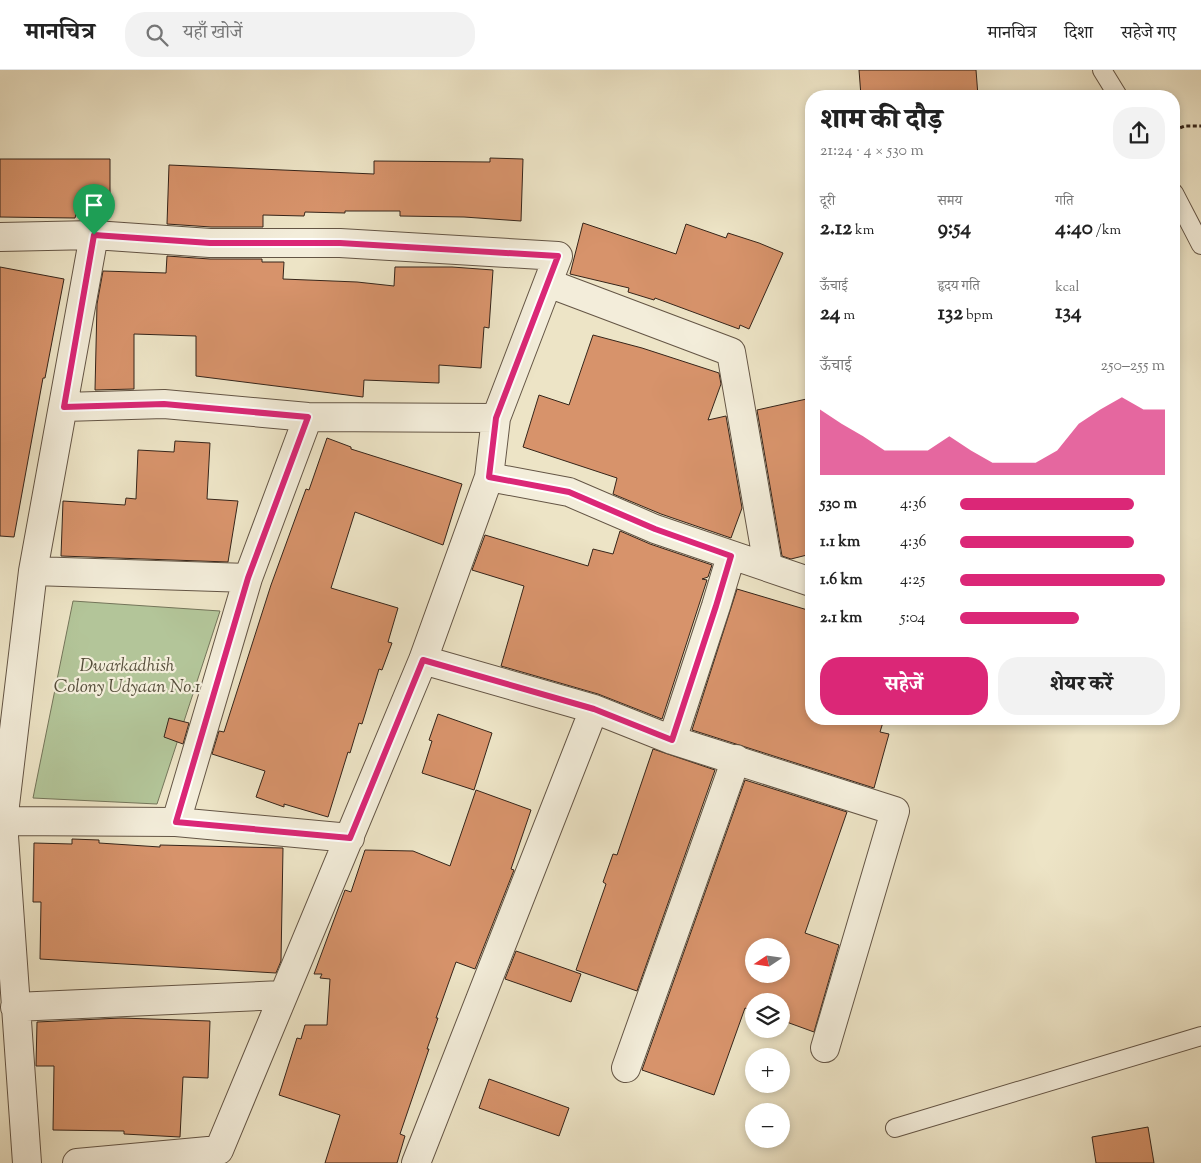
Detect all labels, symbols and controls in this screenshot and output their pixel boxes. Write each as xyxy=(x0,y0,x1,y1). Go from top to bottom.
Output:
search box xyxy=(125,12,475,57)
text: मानचित्र xyxy=(25,16,95,50)
text: यहाँ खोजें xyxy=(183,20,243,47)
icon: search xyxy=(143,21,171,49)
text: मानचित्र xyxy=(988,21,1036,47)
text: दिशा xyxy=(1064,21,1093,47)
text: सहेजे गए xyxy=(1121,21,1176,47)
text: शाम की दौड़ xyxy=(820,101,943,141)
button: share xyxy=(1113,107,1165,159)
text: 21:24 · 4 × 530 m xyxy=(820,140,924,163)
pin xyxy=(73,184,115,235)
icon: arrive xyxy=(80,191,108,219)
text: दूरी xyxy=(820,192,835,212)
text: समय xyxy=(938,192,962,212)
text: गति xyxy=(1055,192,1074,212)
text: 2.12 xyxy=(820,214,852,244)
text: 9:54 xyxy=(938,214,971,244)
text: 4:40 xyxy=(1055,214,1093,244)
text: km xyxy=(852,221,874,241)
text: /km xyxy=(1093,221,1121,241)
text: ऊँचाई xyxy=(820,277,848,297)
text: हृदय गति xyxy=(938,277,980,297)
text: kcal xyxy=(1055,278,1079,298)
text: 134 xyxy=(1055,298,1082,328)
text: 24 xyxy=(820,299,840,329)
text: 132 xyxy=(938,299,963,329)
text: m xyxy=(840,306,855,326)
text: bpm xyxy=(963,306,993,326)
text: ऊँचाई xyxy=(820,355,852,378)
text: 250–255 m xyxy=(1101,355,1165,378)
text: 530 m xyxy=(820,493,857,516)
text: 4:36 xyxy=(900,493,927,516)
text: 1.1 km xyxy=(820,531,860,554)
text: 4:36 xyxy=(900,531,927,554)
text: 1.6 km xyxy=(820,569,862,592)
text: 4:25 xyxy=(900,569,925,592)
text: 2.1 km xyxy=(820,607,862,630)
text: 5:04 xyxy=(900,607,925,630)
park label: Dwarkadhish Colony Udyaan No.1 xyxy=(54,654,201,701)
button: सहेजें xyxy=(820,657,988,715)
button: शेयर करें xyxy=(998,657,1165,715)
north arrow xyxy=(745,938,790,982)
map controls xyxy=(745,938,790,1148)
button: layers xyxy=(745,993,790,1038)
button: + xyxy=(745,1048,790,1093)
button: − xyxy=(745,1103,790,1148)

